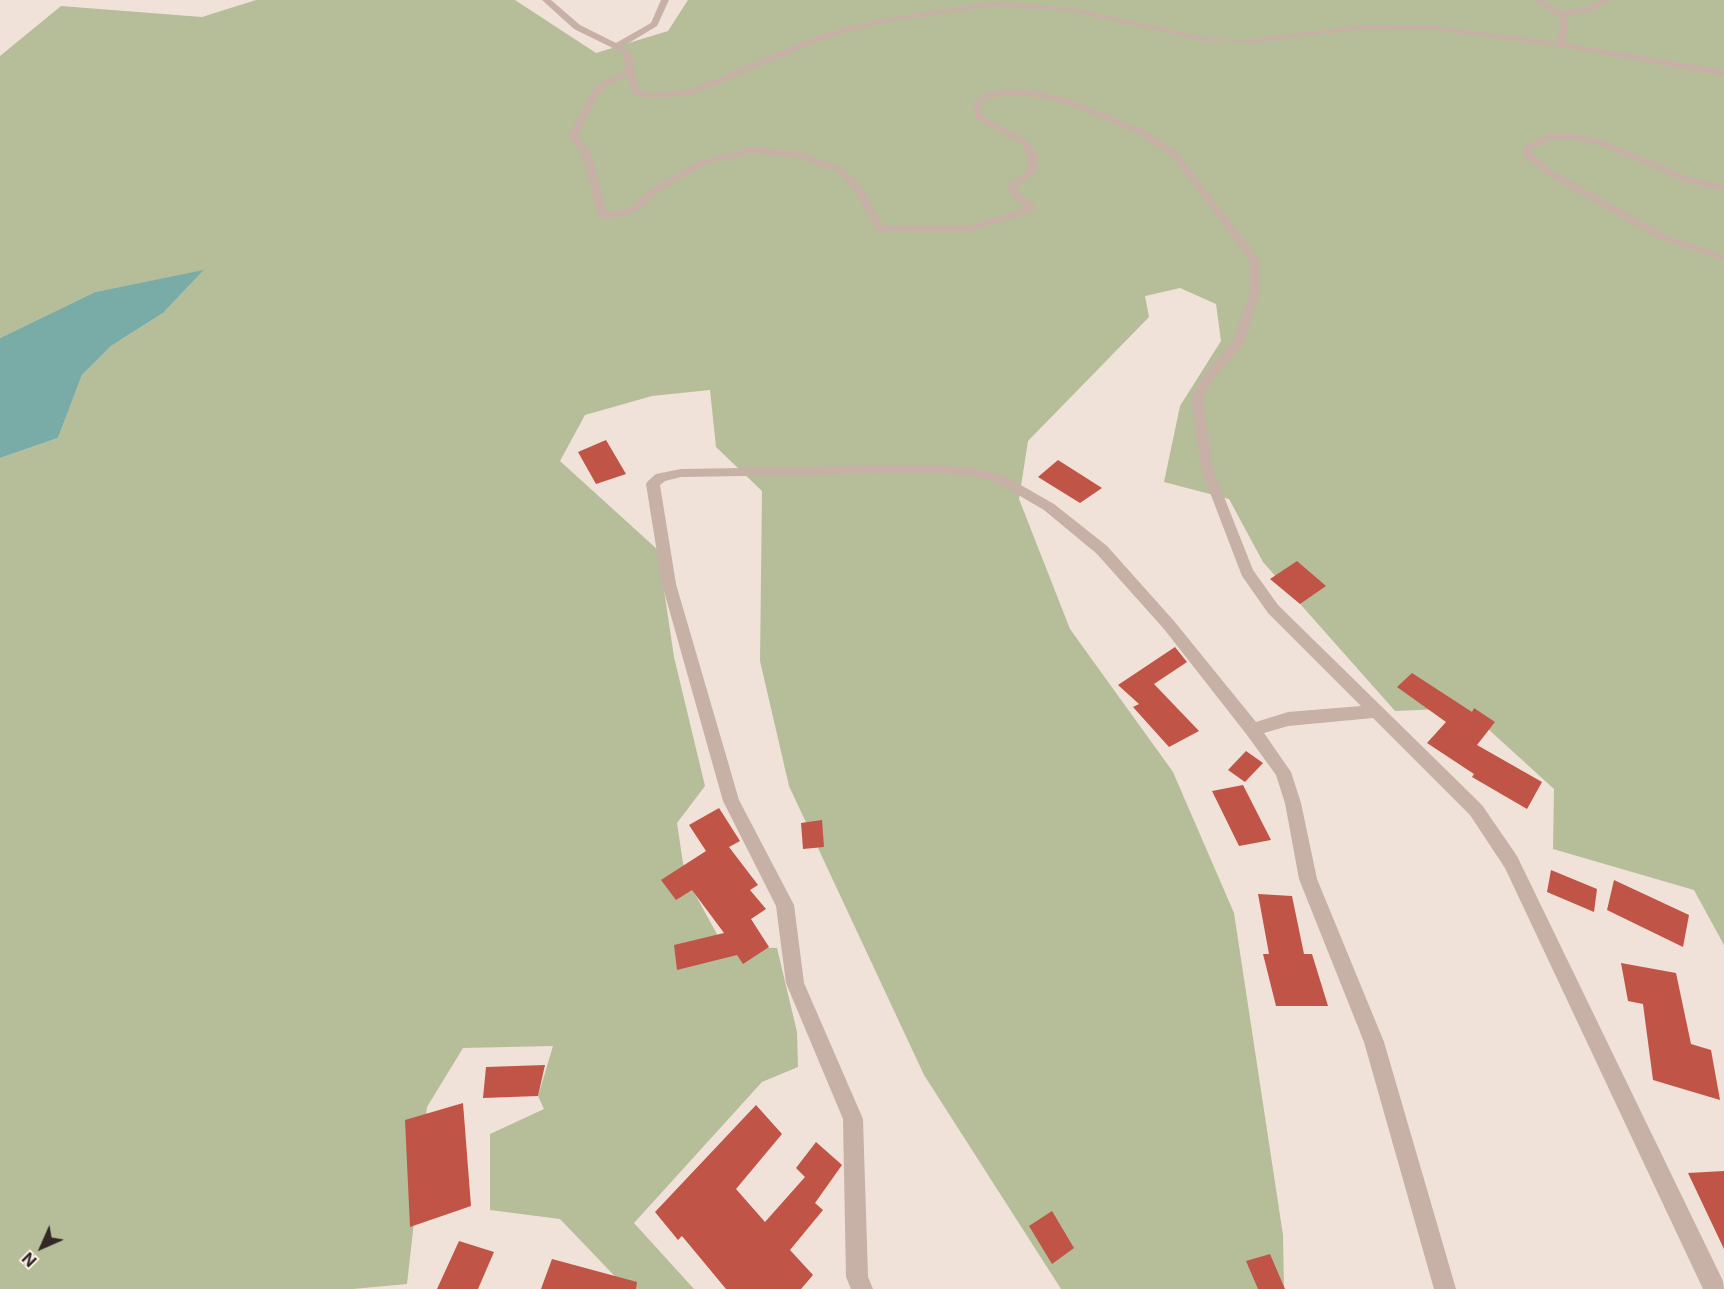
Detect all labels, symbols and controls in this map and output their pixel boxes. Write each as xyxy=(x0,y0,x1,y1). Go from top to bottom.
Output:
north arrow xyxy=(12,1217,72,1277)
text: N xyxy=(18,1248,41,1271)

